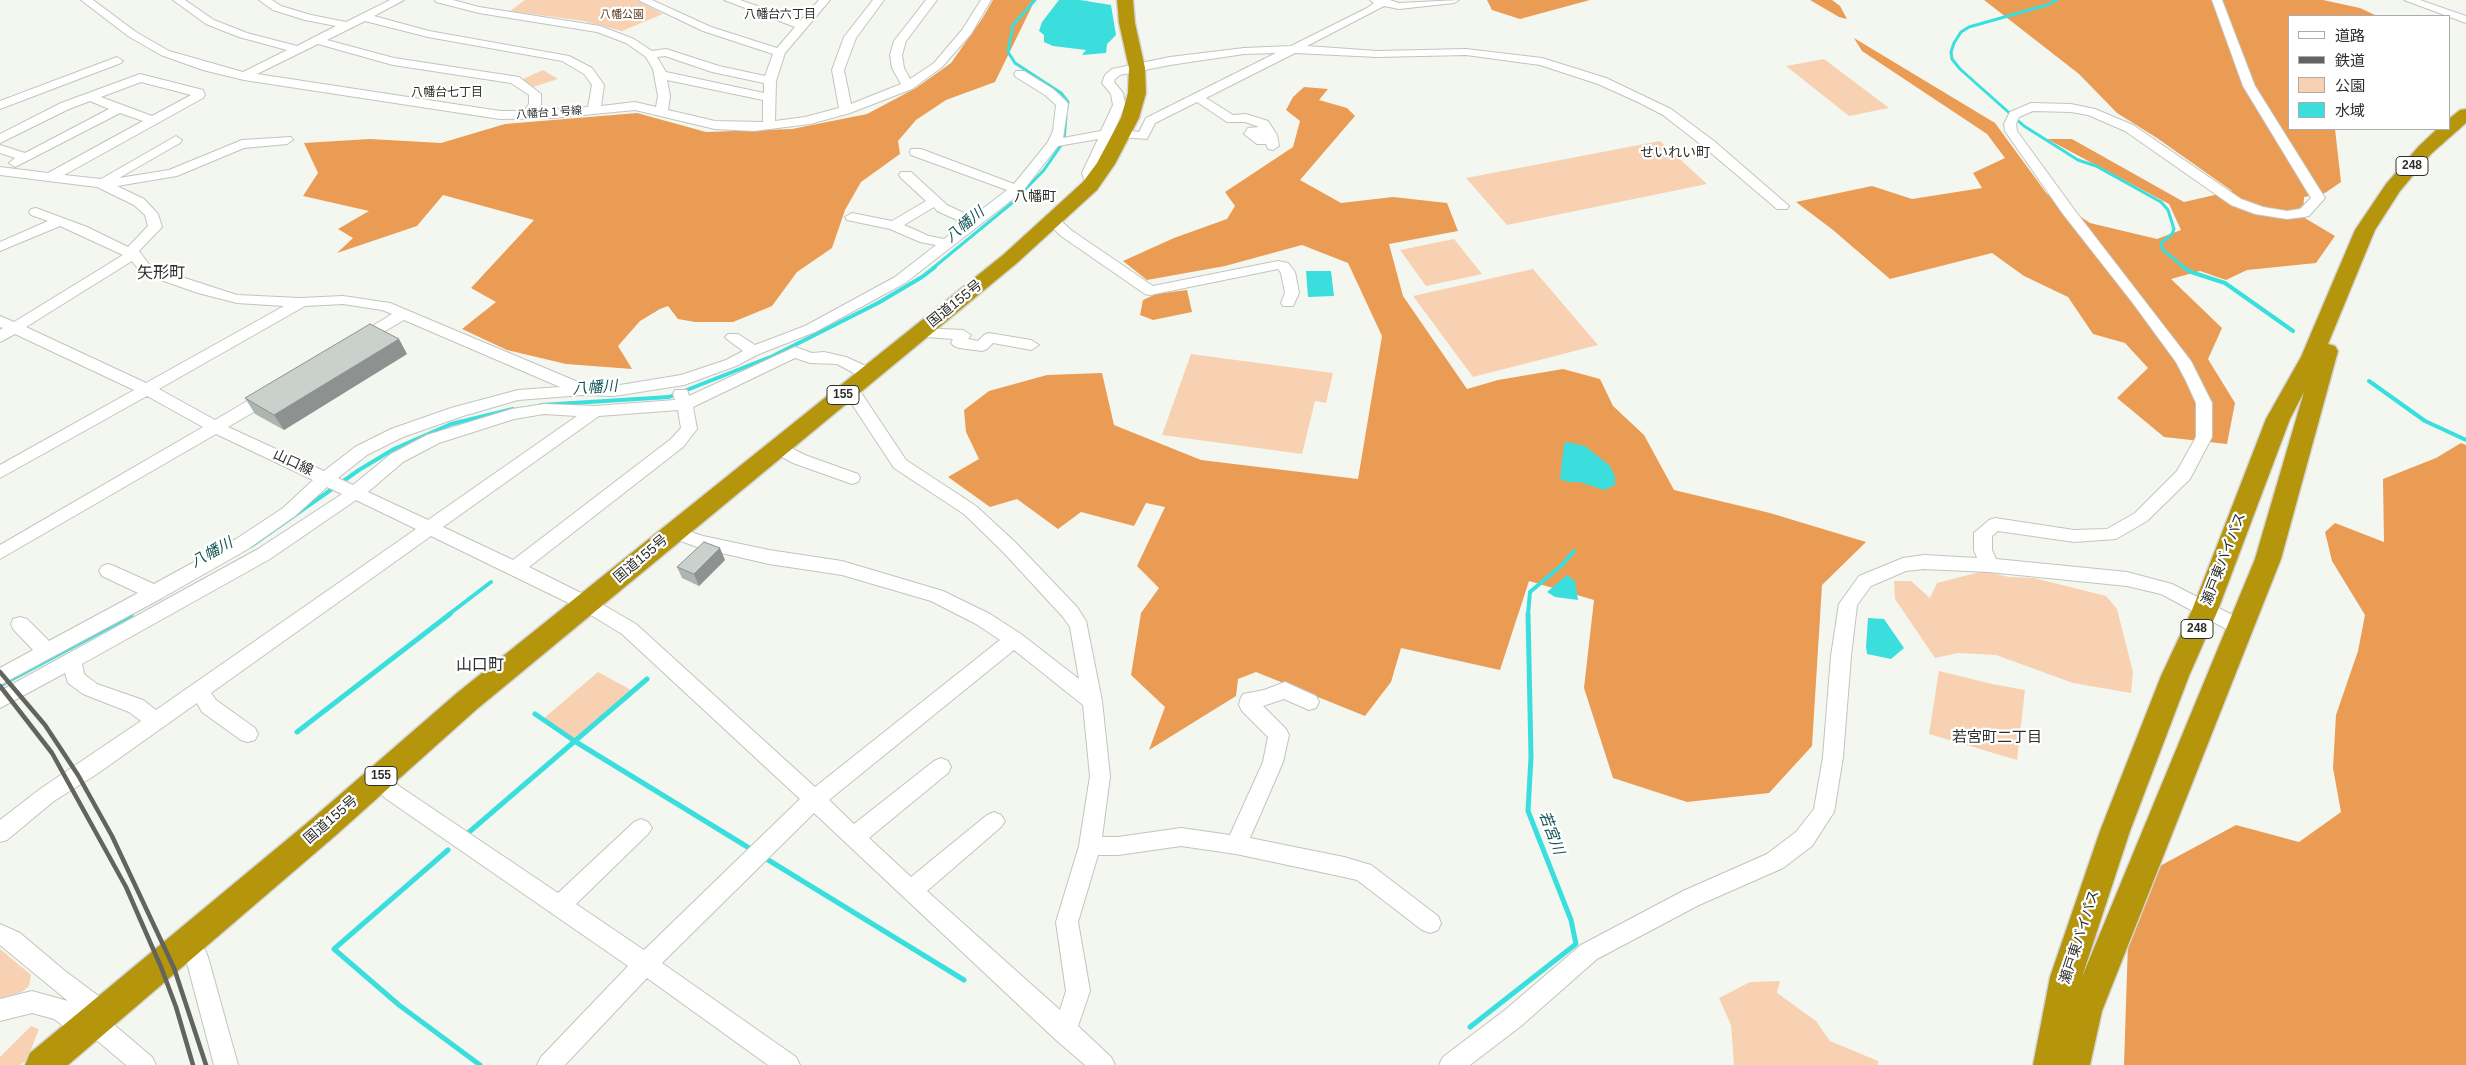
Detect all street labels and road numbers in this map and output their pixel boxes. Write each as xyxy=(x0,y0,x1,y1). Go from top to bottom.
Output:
street label: 八幡台１号線 xyxy=(516,104,582,122)
road number: 248 xyxy=(2396,157,2428,176)
street label: 国道155号 xyxy=(924,277,986,331)
road number: 155 xyxy=(827,386,859,404)
street label: 山口線 xyxy=(270,447,316,479)
street label: 瀬戸東バイパス xyxy=(2199,510,2249,608)
street label: 国道155号 xyxy=(611,532,671,586)
road number: 248 xyxy=(2181,620,2213,638)
road number: 155 xyxy=(365,766,397,786)
street label: 国道155号 xyxy=(301,792,361,848)
street label: 瀬戸東バイパス xyxy=(2057,888,2103,986)

